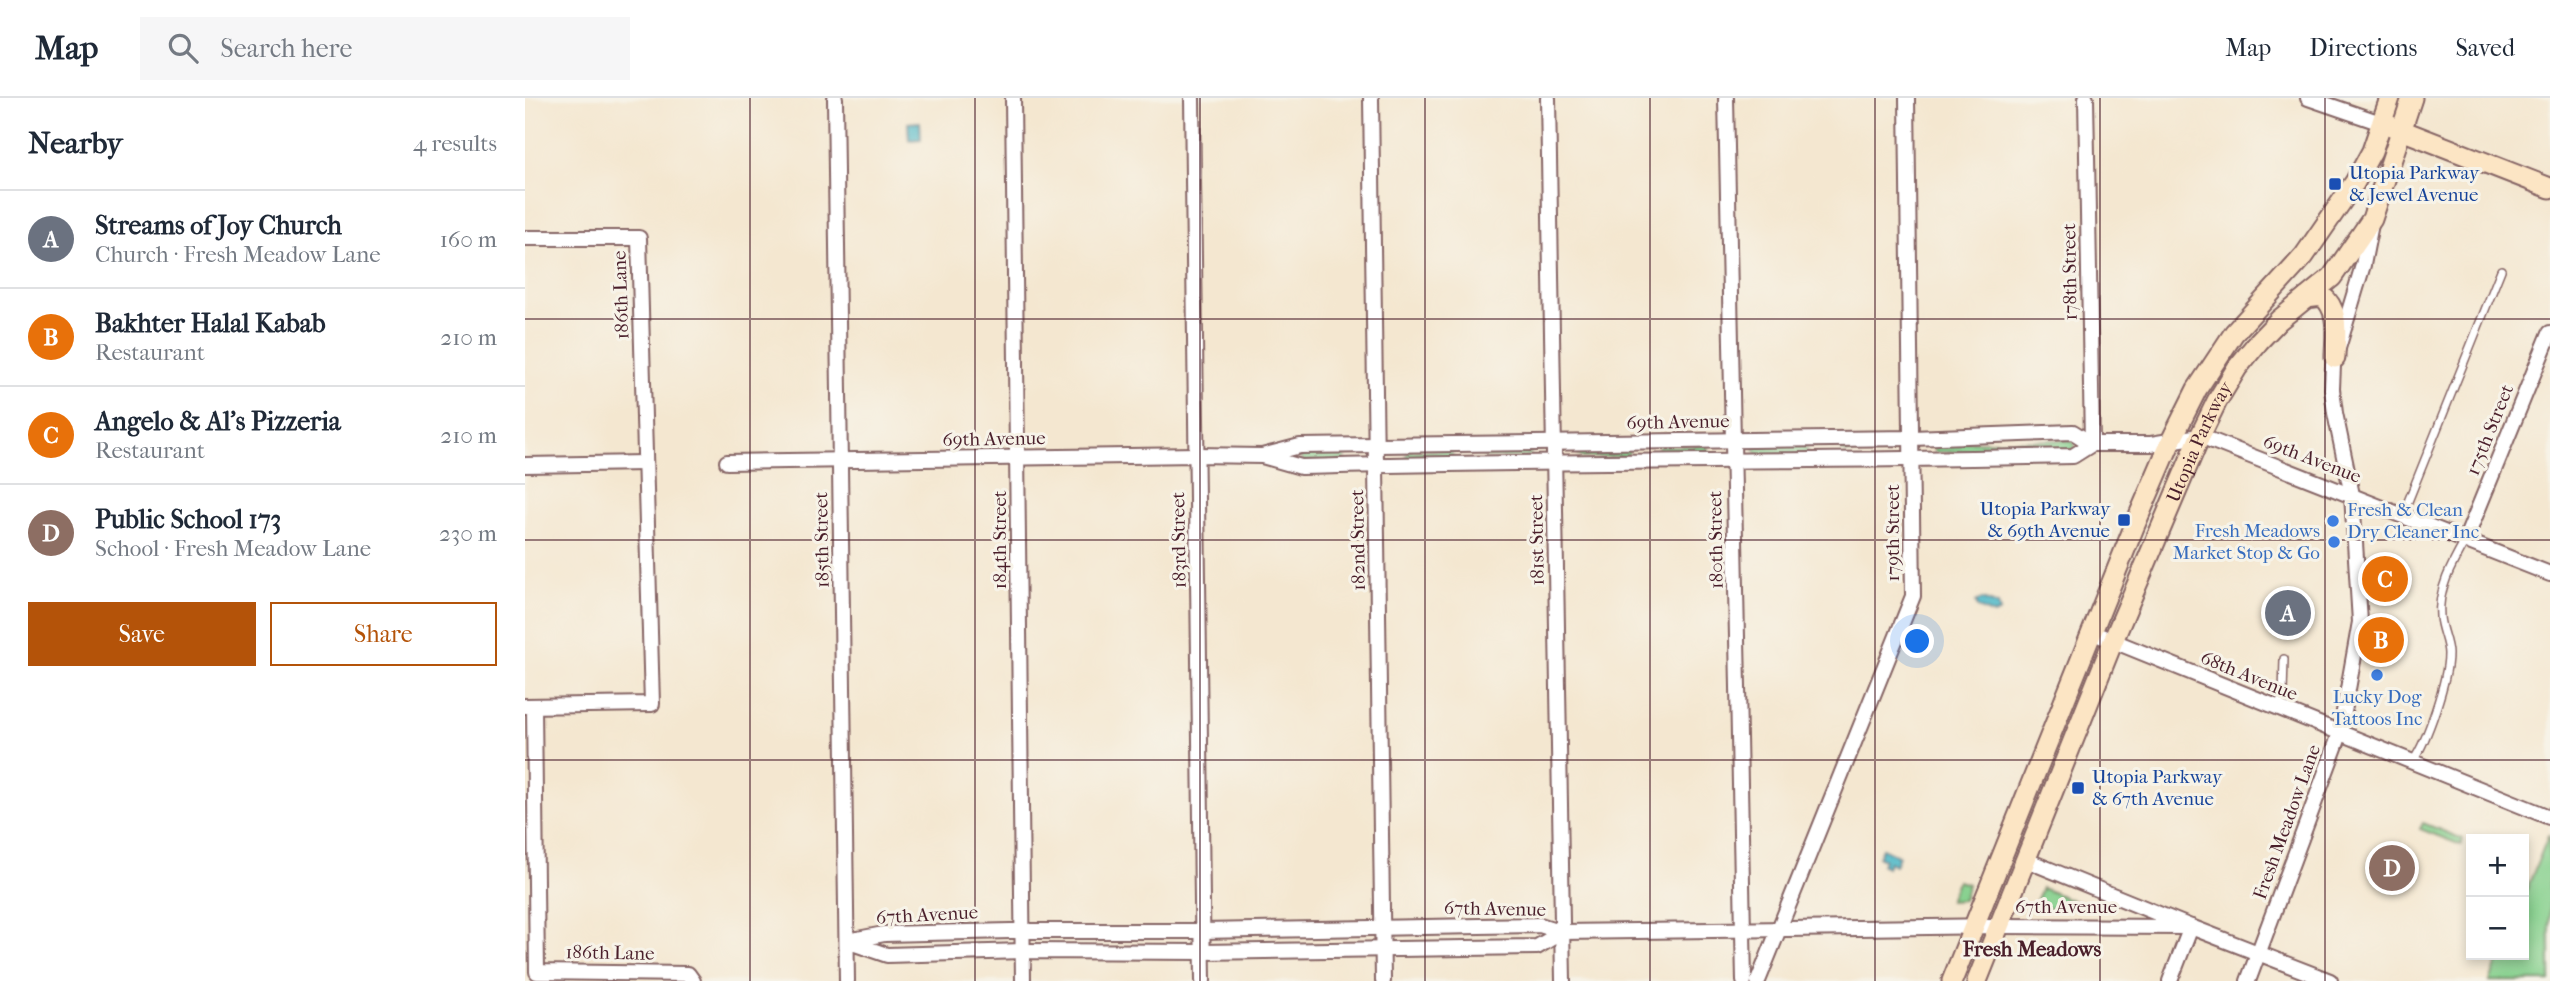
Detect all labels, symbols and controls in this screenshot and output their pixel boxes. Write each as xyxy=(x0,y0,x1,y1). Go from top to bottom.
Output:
search box xyxy=(140,17,630,80)
text: Map xyxy=(35,29,98,68)
icon: search xyxy=(164,29,202,67)
text: Search here xyxy=(220,33,352,64)
text: Map xyxy=(2225,34,2271,62)
text: Directions xyxy=(2309,34,2417,62)
text: Saved xyxy=(2455,34,2515,62)
text: Nearby xyxy=(28,126,123,161)
text: 4 results xyxy=(413,130,497,157)
place label: Utopia Parkway & Jewel Avenue xyxy=(2349,162,2480,206)
marker: Utopia Parkway & Jewel Avenue xyxy=(2327,176,2343,192)
text: Streams of Joy Church xyxy=(95,210,342,241)
street label: 178th Street xyxy=(2058,223,2082,321)
text: A xyxy=(44,226,58,253)
text: 160 m xyxy=(440,226,497,253)
text: Church · Fresh Meadow Lane xyxy=(95,241,381,268)
street label: 186th Lane xyxy=(608,250,634,340)
text: Bakhter Halal Kabab xyxy=(95,308,326,339)
text: B xyxy=(44,324,58,351)
text: 210 m xyxy=(440,324,497,351)
text: Restaurant xyxy=(95,339,205,366)
street label: Utopia Parkway xyxy=(2162,377,2237,506)
street label: 175th Street xyxy=(2462,381,2518,479)
text: Angelo & Al's Pizzeria xyxy=(95,406,341,437)
street label: 69th Avenue xyxy=(1626,410,1730,434)
text: C xyxy=(43,422,59,449)
text: 210 m xyxy=(440,422,497,449)
street label: 69th Avenue xyxy=(942,427,1046,451)
street label: 69th Avenue xyxy=(2260,430,2364,488)
text: Restaurant xyxy=(95,437,205,464)
street label: 179th Street xyxy=(1882,484,1904,582)
street label: 182nd Street xyxy=(1346,489,1370,591)
street label: 184th Street xyxy=(989,490,1011,590)
street label: 180th Street xyxy=(1704,490,1728,589)
street label: 183rd Street xyxy=(1167,491,1191,588)
street label: 185th Street xyxy=(810,492,834,588)
street label: 181st Street xyxy=(1525,494,1549,586)
place label: Utopia Parkway & 69th Avenue xyxy=(1980,498,2111,542)
place label: Fresh & Clean Dry Cleaner Inc xyxy=(2347,499,2479,543)
text: Public School 173 xyxy=(95,504,281,535)
marker: Utopia Parkway & 69th Avenue xyxy=(2116,512,2132,528)
marker: Fresh & Clean Dry Cleaner Inc xyxy=(2325,513,2341,529)
text: D xyxy=(42,520,60,547)
text: 230 m xyxy=(439,520,497,547)
place label: Fresh Meadows Market Stop & Go xyxy=(2173,520,2320,564)
marker: Fresh Meadows Market Stop & Go xyxy=(2326,534,2342,550)
text: School · Fresh Meadow Lane xyxy=(95,535,371,562)
pin: C xyxy=(2362,553,2408,605)
pin: A xyxy=(2265,587,2311,639)
button: Save xyxy=(28,602,256,666)
button: Share xyxy=(270,602,497,666)
pin: B xyxy=(2358,614,2404,666)
your location xyxy=(1900,624,1934,658)
street label: 68th Avenue xyxy=(2197,647,2301,705)
marker: Lucky Dog Tattoos Inc xyxy=(2369,667,2385,683)
place label: Lucky Dog Tattoos Inc xyxy=(2332,686,2422,730)
street label: Fresh Meadow Lane xyxy=(2249,742,2325,902)
place label: Utopia Parkway & 67th Avenue xyxy=(2092,766,2223,810)
marker: Utopia Parkway & 67th Avenue xyxy=(2070,780,2086,796)
map controls xyxy=(2466,834,2529,960)
button: + xyxy=(2466,834,2529,897)
pin: D xyxy=(2369,842,2415,894)
street label: 67th Avenue xyxy=(2015,896,2117,918)
street label: 67th Avenue xyxy=(1444,897,1546,921)
button: − xyxy=(2466,897,2529,960)
street label: 67th Avenue xyxy=(875,901,979,929)
district label: Fresh Meadows xyxy=(1962,937,2102,961)
street label: 186th Lane xyxy=(565,941,655,965)

